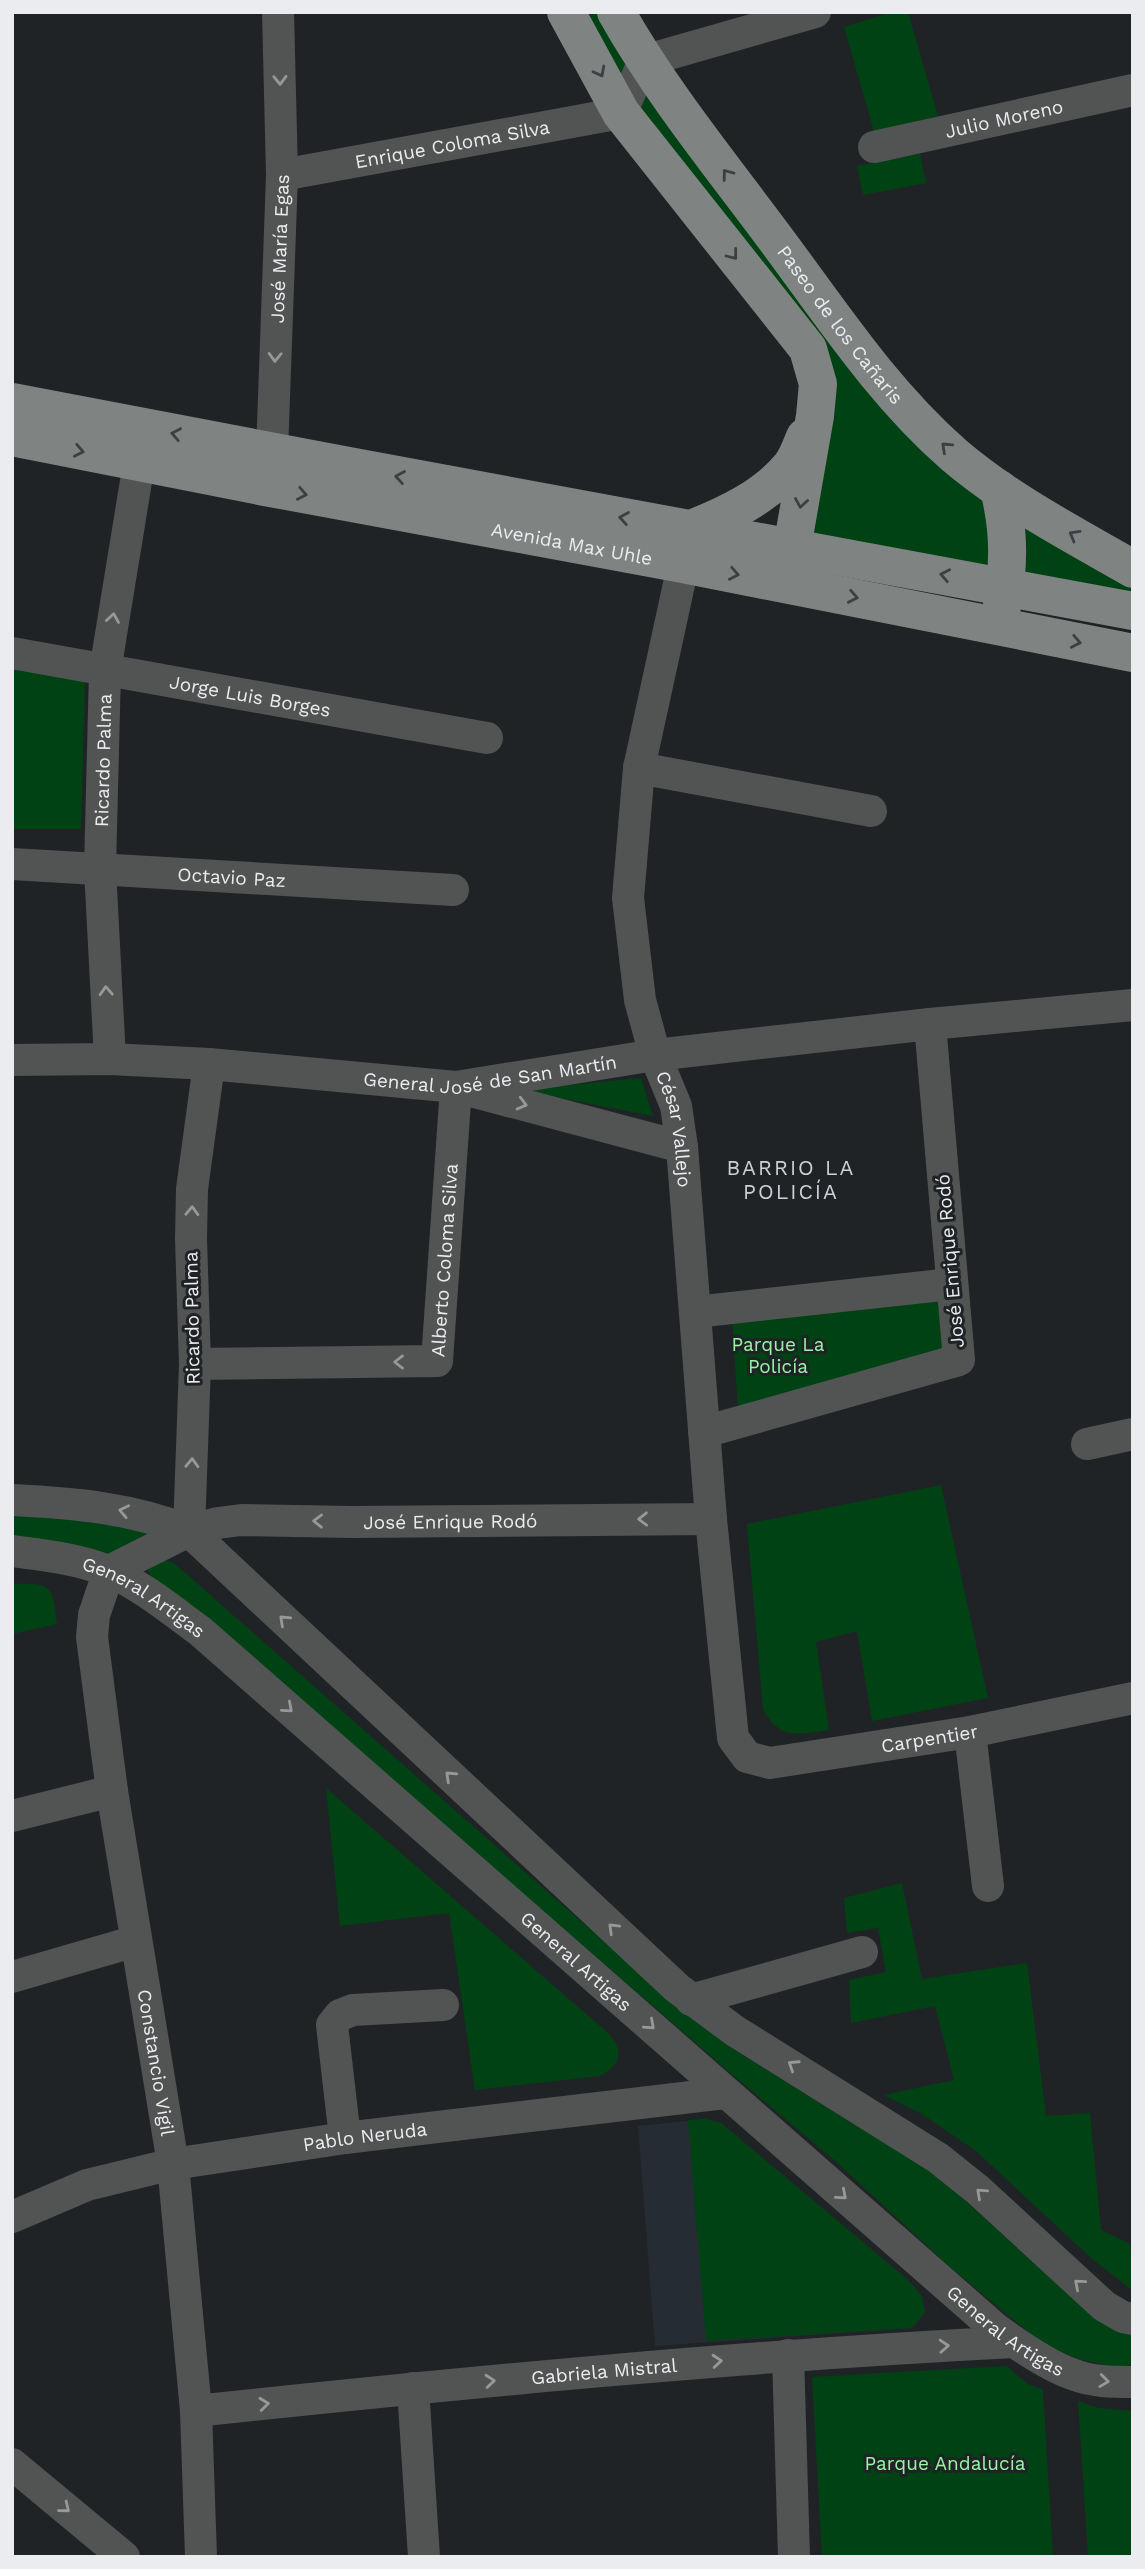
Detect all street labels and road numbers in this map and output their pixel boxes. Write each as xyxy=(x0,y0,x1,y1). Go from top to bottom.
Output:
street label: Julio Moreno xyxy=(943,94,1065,143)
street label: Enrique Coloma Silva xyxy=(353,115,552,173)
street label: José María Egas xyxy=(265,174,294,324)
street label: Paseo de los Cañaris xyxy=(773,241,908,408)
street label: Avenida Max Uhle xyxy=(490,517,654,570)
street label: Jorge Luis Borges xyxy=(168,670,333,721)
street label: Ricardo Palma xyxy=(90,693,116,827)
street label: Octavio Paz xyxy=(177,862,287,892)
street label: General José de San Martín xyxy=(362,1050,618,1099)
street label: César Vallejo xyxy=(651,1067,697,1188)
street label: Alberto Coloma Silva xyxy=(426,1163,462,1358)
street label: José Enrique Rodó xyxy=(931,1173,969,1349)
street label: Ricardo Palma xyxy=(179,1251,205,1385)
street label: José Enrique Rodó xyxy=(363,1509,538,1533)
street label: General Artigas xyxy=(80,1552,210,1643)
street label: Carpentier xyxy=(879,1719,980,1757)
street label: General Artigas xyxy=(516,1906,637,2016)
street label: Constancio Vigil xyxy=(133,1988,180,2138)
street label: Pablo Neruda xyxy=(301,2117,428,2156)
street label: General Artigas xyxy=(942,2280,1068,2381)
street label: Gabriela Mistral xyxy=(530,2353,678,2389)

